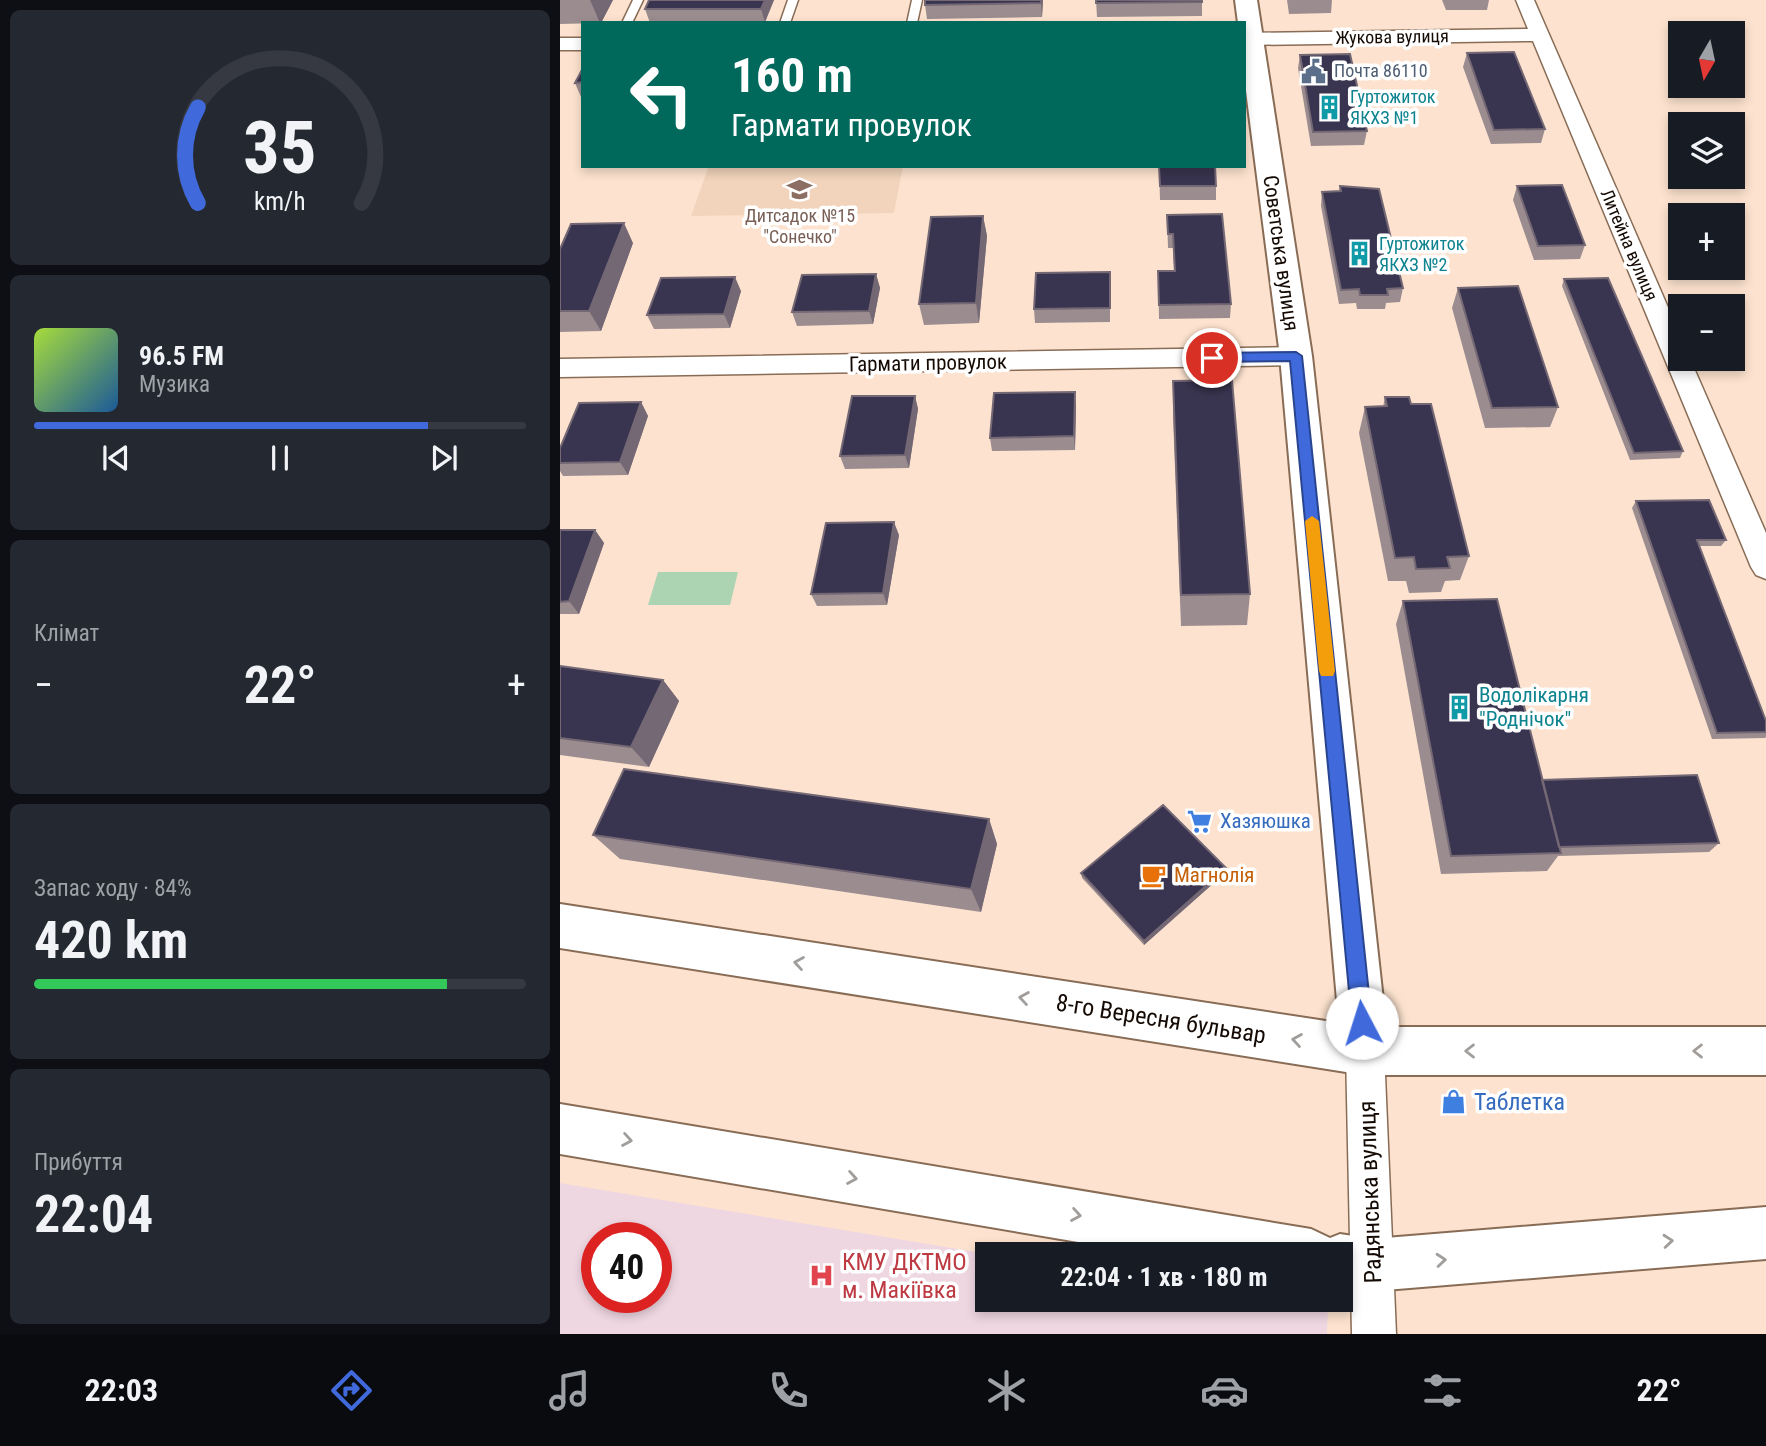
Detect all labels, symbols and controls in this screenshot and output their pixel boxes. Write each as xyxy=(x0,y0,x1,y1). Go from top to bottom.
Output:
north arrow xyxy=(1668,21,1745,98)
map controls xyxy=(1668,21,1745,371)
street label: Жукова вулиця xyxy=(1335,25,1449,48)
text: 160 m xyxy=(731,47,853,104)
icon: left xyxy=(616,49,707,140)
public building icon: Почта 86110 xyxy=(1300,57,1328,85)
place label: Почта 86110 xyxy=(1334,60,1428,81)
place label: Гуртожиток ЯКХЗ №1 xyxy=(1350,86,1436,128)
building icon: Гуртожиток ЯКХЗ №1 xyxy=(1316,93,1344,121)
text: 35 xyxy=(243,106,317,192)
text: Гармати провулок xyxy=(731,106,972,144)
button: layers xyxy=(1668,112,1745,189)
street label: Советська вулиця xyxy=(1258,174,1304,332)
school or university icon: Дитсадок №15 "Сонечко" xyxy=(786,175,814,203)
street label: Литейна вулиця xyxy=(1596,186,1662,304)
text: km/h xyxy=(254,187,306,216)
button: + xyxy=(1668,203,1745,280)
place label: Дитсадок №15 "Сонечко" xyxy=(745,205,855,247)
place label: Гуртожиток ЯКХЗ №2 xyxy=(1379,233,1465,275)
building icon: Гуртожиток ЯКХЗ №2 xyxy=(1345,240,1373,268)
button: − xyxy=(1668,294,1745,371)
pin xyxy=(1182,328,1242,388)
icon: arrive xyxy=(1193,339,1231,377)
text: 96.5 FM xyxy=(139,341,224,371)
street label: Гармати провулок xyxy=(849,350,1007,376)
text: Музика xyxy=(139,371,210,398)
icon: previous xyxy=(97,439,135,477)
icon: pause xyxy=(261,439,299,477)
icon: next xyxy=(425,439,463,477)
text: Клімат xyxy=(34,620,99,647)
text: 22° xyxy=(244,655,316,716)
text: − xyxy=(34,663,53,707)
text: + xyxy=(507,663,526,707)
place label: Водолікарня "Роднічок" xyxy=(1479,683,1589,731)
building icon: Водолікарня "Роднічок" xyxy=(1445,693,1473,721)
supermarket icon: Хазяюшка xyxy=(1186,807,1214,835)
place label: Хазяюшка xyxy=(1220,809,1311,833)
cafe icon: Магнолія xyxy=(1140,861,1168,889)
place label: Магнолія xyxy=(1174,863,1254,887)
text: Запас ходу · 84% xyxy=(34,875,192,902)
text: 420 km xyxy=(34,910,188,971)
one-way arrow xyxy=(793,956,805,971)
position arrow xyxy=(1325,986,1399,1060)
street label: 8-го Вересня бульвар xyxy=(1054,989,1268,1049)
one-way arrow xyxy=(1018,991,1030,1006)
one-way arrow xyxy=(1292,1033,1303,1048)
one-way arrow xyxy=(1465,1043,1475,1059)
one-way arrow xyxy=(1692,1043,1703,1059)
shop icon: Таблетка xyxy=(1440,1088,1468,1116)
place label: Таблетка xyxy=(1474,1088,1565,1116)
street label: Радянська вулиця xyxy=(1353,1100,1387,1284)
one-way arrow xyxy=(621,1132,633,1147)
text: Прибуття xyxy=(34,1149,123,1176)
one-way arrow xyxy=(846,1170,858,1185)
text: 22:04 xyxy=(34,1184,153,1245)
one-way arrow xyxy=(1070,1207,1082,1222)
speed limit sign: 40 xyxy=(581,1222,672,1313)
one-way arrow xyxy=(1663,1234,1674,1249)
place label: КМУ ДКТМО м. Макіївка xyxy=(842,1248,967,1304)
one-way arrow xyxy=(1436,1253,1447,1268)
hospital icon: КМУ ДКТМО м. Макіївка xyxy=(808,1262,836,1290)
text: 22:04 · 1 хв · 180 m xyxy=(1061,1262,1267,1292)
icon: directions xyxy=(327,1366,376,1415)
icon: music xyxy=(545,1366,594,1415)
icon: phone xyxy=(764,1366,813,1415)
icon: climate xyxy=(982,1366,1031,1415)
icon: car xyxy=(1200,1366,1249,1415)
icon: filters xyxy=(1418,1366,1467,1415)
text: 22:03 xyxy=(85,1371,158,1409)
text: 22° xyxy=(1637,1371,1681,1409)

